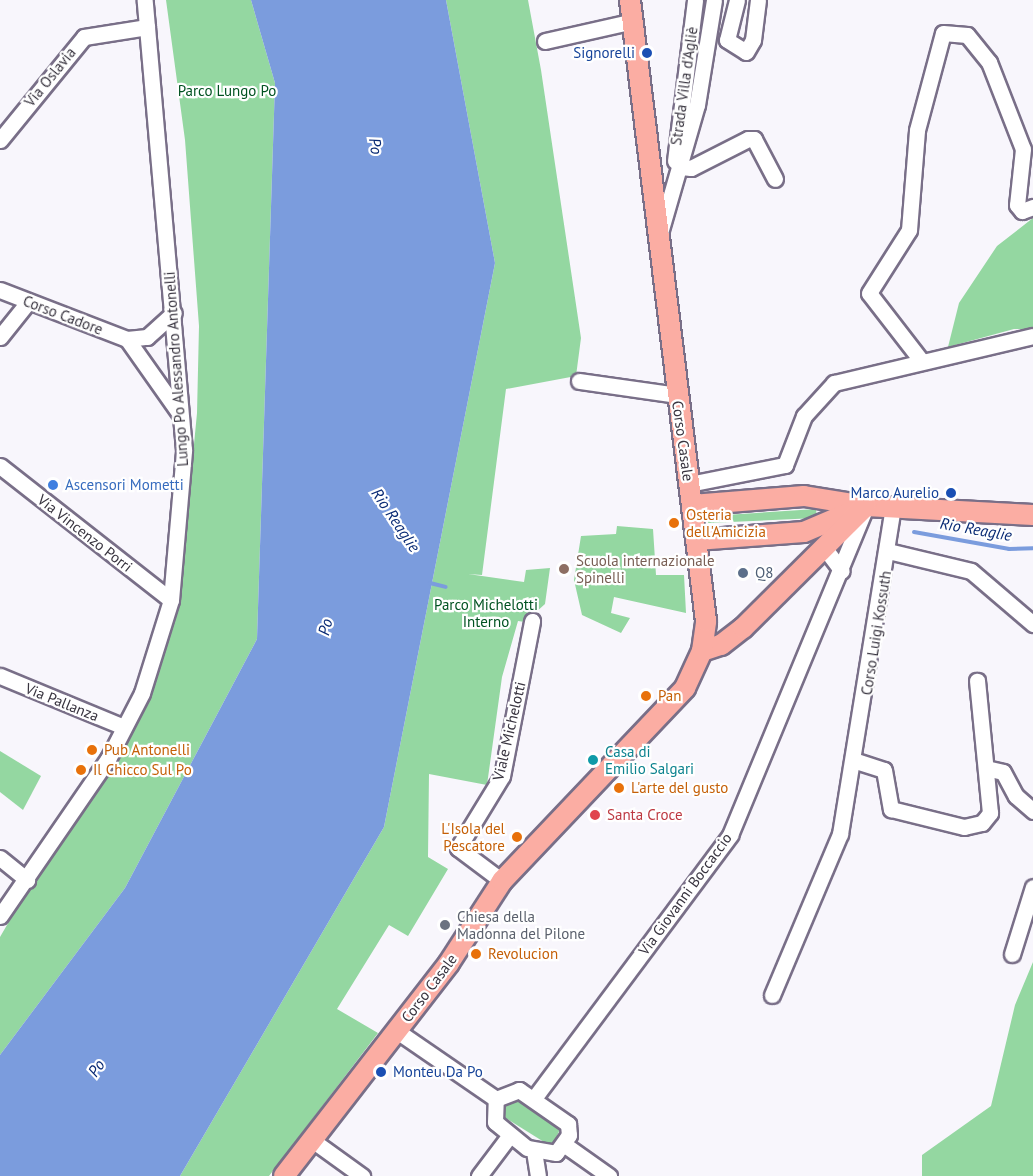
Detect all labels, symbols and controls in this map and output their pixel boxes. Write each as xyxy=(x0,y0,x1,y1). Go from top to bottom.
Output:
street label: Strada Villa d'Agliè xyxy=(667,25,701,147)
street label: Via Oslavia xyxy=(21,44,79,110)
place label: Signorelli xyxy=(573,44,635,62)
marker: Signorelli xyxy=(640,46,654,60)
park label: Parco Lungo Po xyxy=(178,82,276,100)
water label: Po xyxy=(365,136,387,156)
street label: Lungo Po Alessandro Antonelli xyxy=(160,270,192,468)
street label: Corso Cadore xyxy=(21,292,105,338)
street label: Corso Casale xyxy=(668,400,698,482)
place label: Ascensori Mometti xyxy=(65,476,184,494)
marker: Ascensori Mometti xyxy=(46,478,60,492)
water label: Rio Reaglie xyxy=(368,484,424,556)
place label: Marco Aurelio xyxy=(850,484,939,502)
marker: Marco Aurelio xyxy=(944,486,958,500)
street label: Via Vincenzo Porri xyxy=(34,490,136,576)
place label: Osteria dell'Amicizia xyxy=(686,505,766,540)
water label: Rio Reaglie xyxy=(939,513,1013,545)
marker: Osteria dell'Amicizia xyxy=(667,516,681,530)
place label: Scuola internazionale Spinelli xyxy=(576,551,715,586)
marker: Scuola internazionale Spinelli xyxy=(557,562,571,576)
place label: Q8 xyxy=(755,564,773,582)
marker: Q8 xyxy=(736,566,750,580)
street label: Corso Luigi Kossuth xyxy=(857,570,895,696)
park label: Parco Michelotti Interno xyxy=(434,595,538,630)
water label: Po xyxy=(314,617,336,637)
street label: Via Pallanza xyxy=(23,679,101,725)
street label: Viale Michelotti xyxy=(489,680,529,782)
place label: Pan xyxy=(658,687,682,705)
marker: Pan xyxy=(639,689,653,703)
place label: Pub Antonelli xyxy=(104,741,191,759)
place label: Casa di Emilio Salgari xyxy=(605,742,694,777)
marker: Pub Antonelli xyxy=(85,743,99,757)
marker: Casa di Emilio Salgari xyxy=(586,753,600,767)
place label: Il Chicco Sul Po xyxy=(93,761,192,779)
marker: Il Chicco Sul Po xyxy=(74,763,88,777)
place label: L'arte del gusto xyxy=(631,779,728,797)
marker: L'arte del gusto xyxy=(612,781,626,795)
place label: Santa Croce xyxy=(607,806,683,824)
marker: Santa Croce xyxy=(588,808,602,822)
place label: L'Isola del Pescatore xyxy=(441,819,505,854)
street label: Via Giovanni Boccaccio xyxy=(635,829,735,959)
marker: L'Isola del Pescatore xyxy=(510,830,524,844)
place label: Chiesa della Madonna del Pilone xyxy=(457,907,585,942)
marker: Chiesa della Madonna del Pilone xyxy=(438,918,452,932)
place label: Revolucion xyxy=(488,945,558,963)
marker: Revolucion xyxy=(469,947,483,961)
street label: Corso Casale xyxy=(397,950,461,1026)
water label: Po xyxy=(83,1056,109,1080)
place label: Monteu Da Po xyxy=(393,1063,483,1081)
marker: Monteu Da Po xyxy=(374,1065,388,1079)

